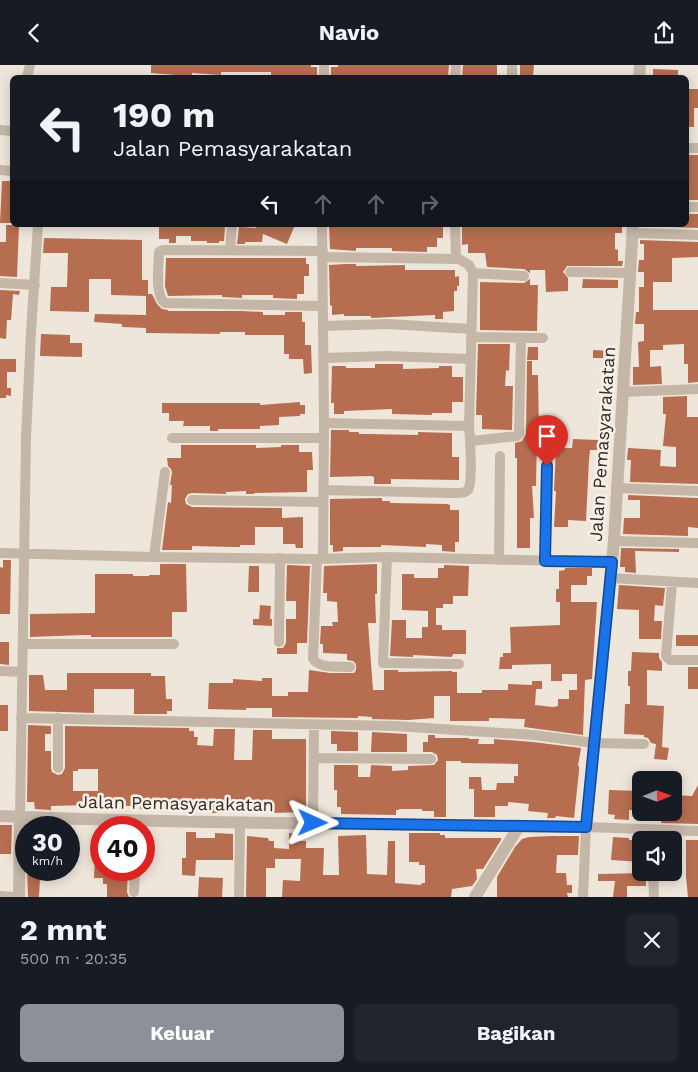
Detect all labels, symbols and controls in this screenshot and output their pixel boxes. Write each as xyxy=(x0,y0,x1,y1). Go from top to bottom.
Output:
icon: back xyxy=(20,19,48,47)
icon: share xyxy=(650,19,678,47)
text: Navio xyxy=(319,20,379,45)
text: 190 m xyxy=(113,94,215,136)
icon: left xyxy=(30,95,95,160)
text: Jalan Pemasyarakatan xyxy=(113,136,352,161)
icon: left xyxy=(256,190,284,218)
icon: ahead xyxy=(309,190,337,218)
icon: ahead xyxy=(362,190,390,218)
icon: right xyxy=(415,190,443,218)
street label: Jalan Pemasyarakatan xyxy=(585,346,619,542)
pin xyxy=(526,415,568,466)
icon: arrive xyxy=(533,422,561,450)
north arrow xyxy=(632,771,682,821)
map controls xyxy=(632,771,682,881)
street label: Jalan Pemasyarakatan xyxy=(78,791,274,815)
position arrow xyxy=(286,796,338,848)
speed limit sign: 40 xyxy=(90,816,155,881)
text: 30 xyxy=(32,828,63,857)
button: sound xyxy=(632,831,682,881)
text: km/h xyxy=(32,854,63,868)
text: 2 mnt xyxy=(20,912,106,947)
button: close xyxy=(626,914,678,966)
text: 500 m · 20:35 xyxy=(20,949,127,968)
button: Keluar xyxy=(20,1004,344,1062)
button: Bagikan xyxy=(354,1004,678,1062)

